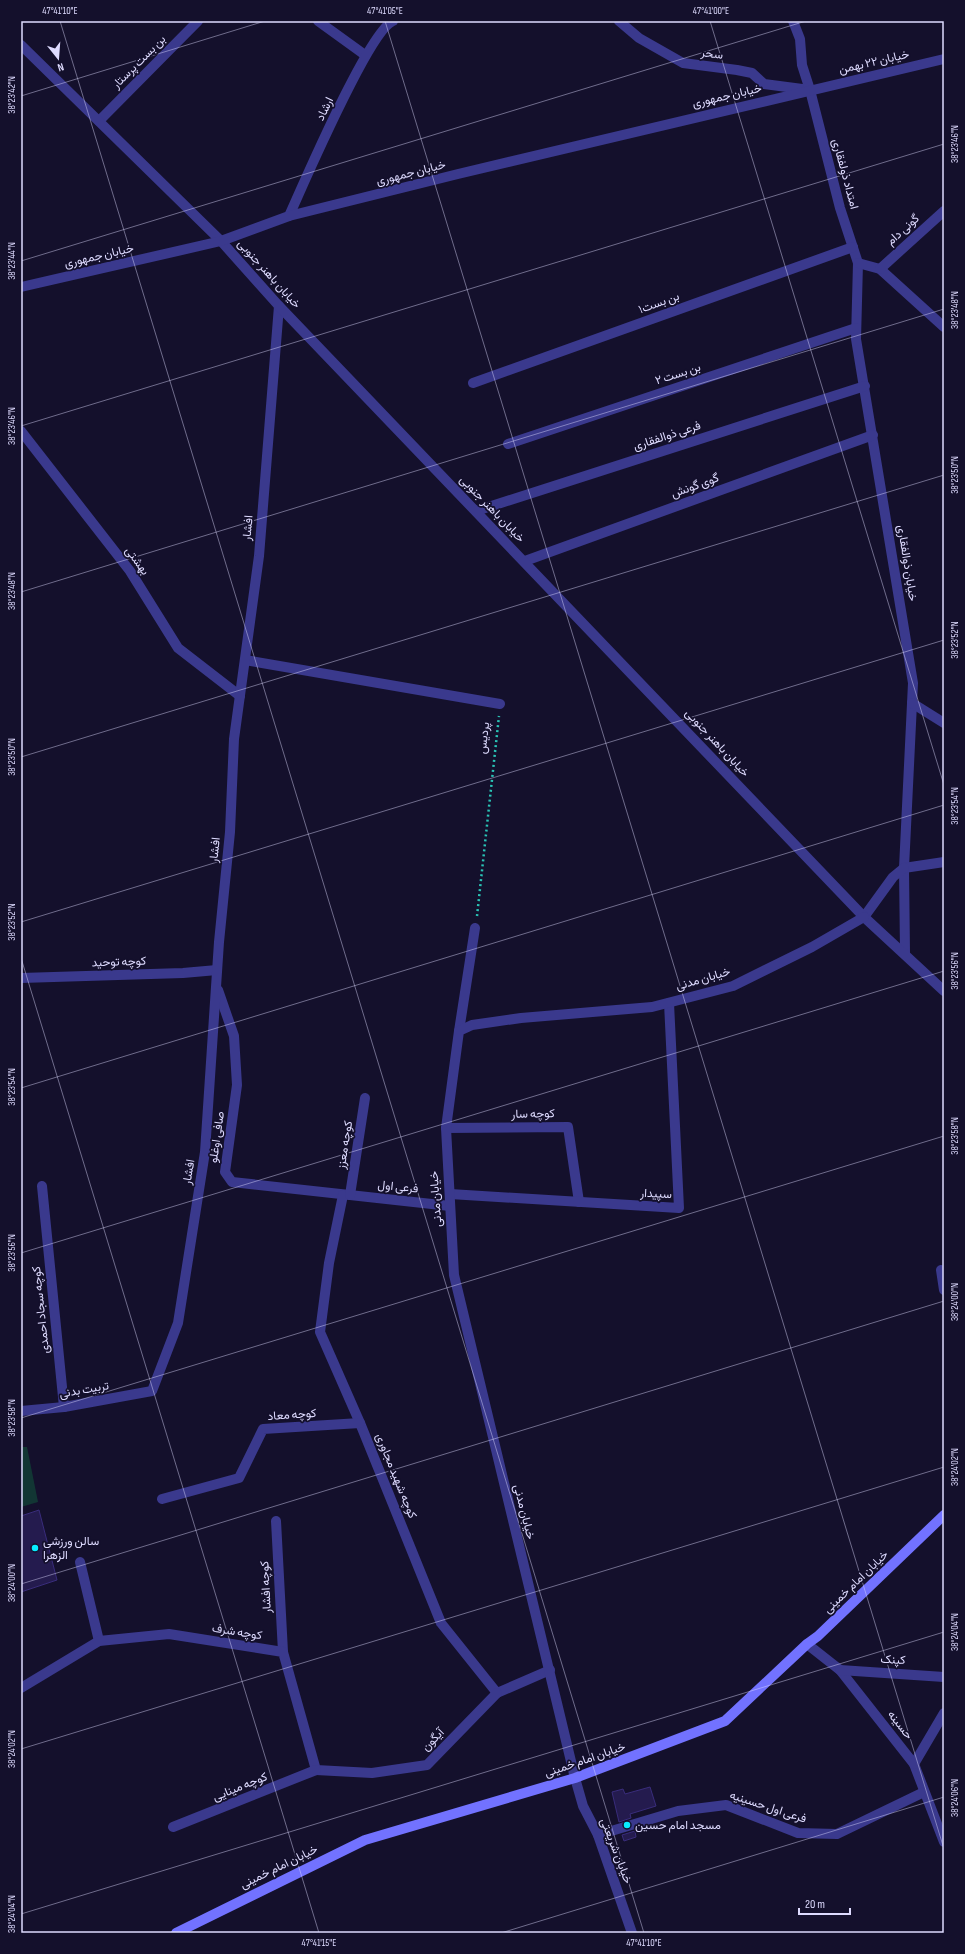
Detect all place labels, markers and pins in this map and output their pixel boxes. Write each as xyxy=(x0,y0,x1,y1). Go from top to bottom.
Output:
place label: سالن ورزشی الزهرا xyxy=(43,1534,99,1563)
marker: سالن ورزشی الزهرا xyxy=(30,1543,40,1553)
place label: مسجد امام حسین xyxy=(635,1818,721,1833)
marker: مسجد امام حسین xyxy=(622,1820,632,1830)

